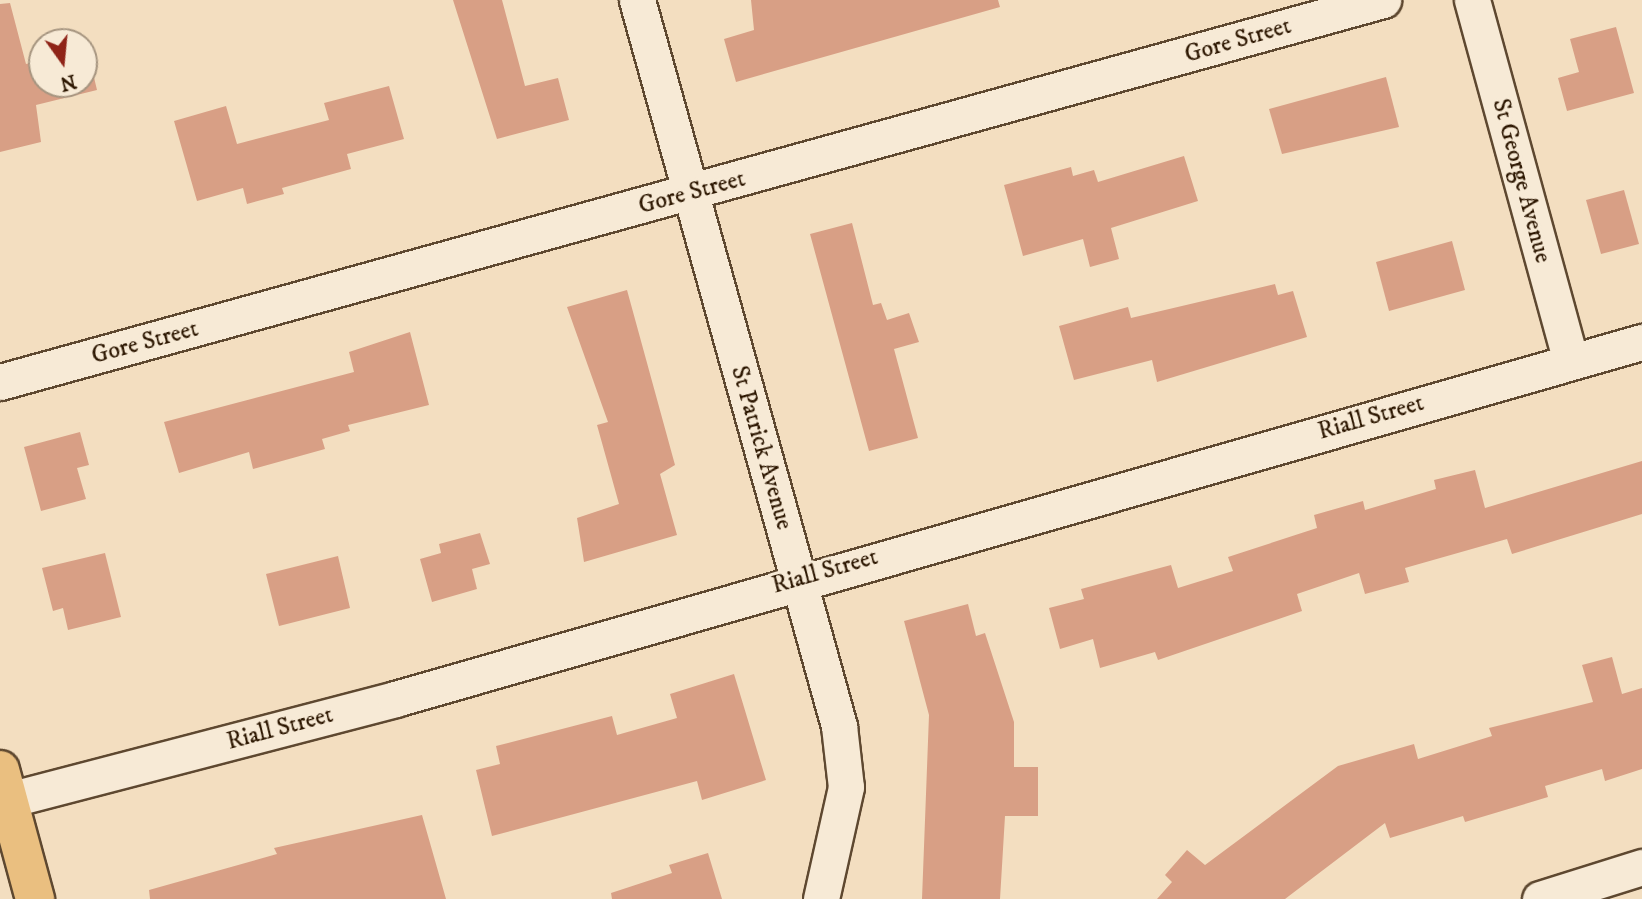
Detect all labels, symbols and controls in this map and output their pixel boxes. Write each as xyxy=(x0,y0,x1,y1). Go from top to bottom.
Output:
street label: Gore Street xyxy=(1182,12,1294,70)
north arrow xyxy=(28,28,98,98)
text: N xyxy=(58,69,79,95)
street label: St George Avenue xyxy=(1485,96,1557,266)
street label: Gore Street xyxy=(636,165,748,221)
street label: Gore Street xyxy=(89,315,201,371)
street label: St Patrick Avenue xyxy=(724,363,798,533)
street label: Riall Street xyxy=(1315,389,1427,447)
street label: Riall Street xyxy=(769,543,881,601)
street label: Riall Street xyxy=(224,701,336,757)

